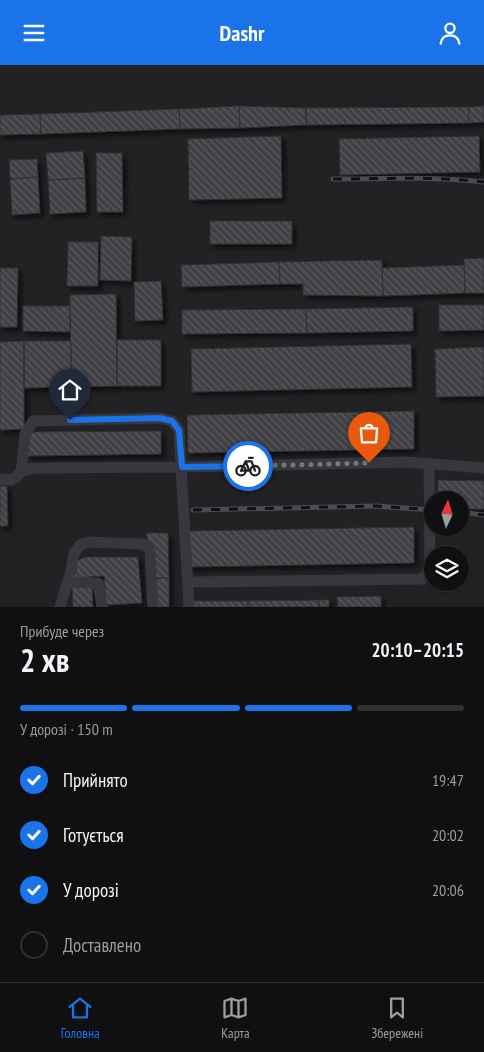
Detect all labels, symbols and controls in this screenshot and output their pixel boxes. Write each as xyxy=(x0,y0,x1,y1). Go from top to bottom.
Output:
icon: menu xyxy=(20,19,48,47)
text: Dashr xyxy=(220,19,264,47)
icon: person xyxy=(436,19,464,47)
pin xyxy=(49,369,91,420)
icon: home xyxy=(56,376,84,404)
pin xyxy=(348,412,390,463)
icon: bag xyxy=(355,419,383,447)
courier xyxy=(223,441,273,491)
icon: bike xyxy=(234,452,262,480)
north arrow xyxy=(424,491,469,536)
map controls xyxy=(424,491,469,591)
button: layers xyxy=(424,546,469,591)
text: Прибуде через xyxy=(20,621,104,641)
text: 20:10–20:15 xyxy=(371,638,464,662)
text: 2 хв xyxy=(20,639,69,681)
text: У дорозі · 150 m xyxy=(20,719,113,739)
icon: check xyxy=(20,766,48,794)
text: Прийнято xyxy=(63,768,128,792)
text: 19:47 xyxy=(432,770,464,790)
icon: check xyxy=(20,821,48,849)
text: Готується xyxy=(63,823,124,847)
text: 20:02 xyxy=(432,825,464,845)
icon: check xyxy=(20,876,48,904)
text: У дорозі xyxy=(63,878,119,902)
text: 20:06 xyxy=(432,880,464,900)
text: Доставлено xyxy=(63,933,141,957)
tab: Головна xyxy=(61,994,100,1042)
tab: Карта xyxy=(221,994,250,1042)
tab: Збережені xyxy=(371,994,423,1042)

